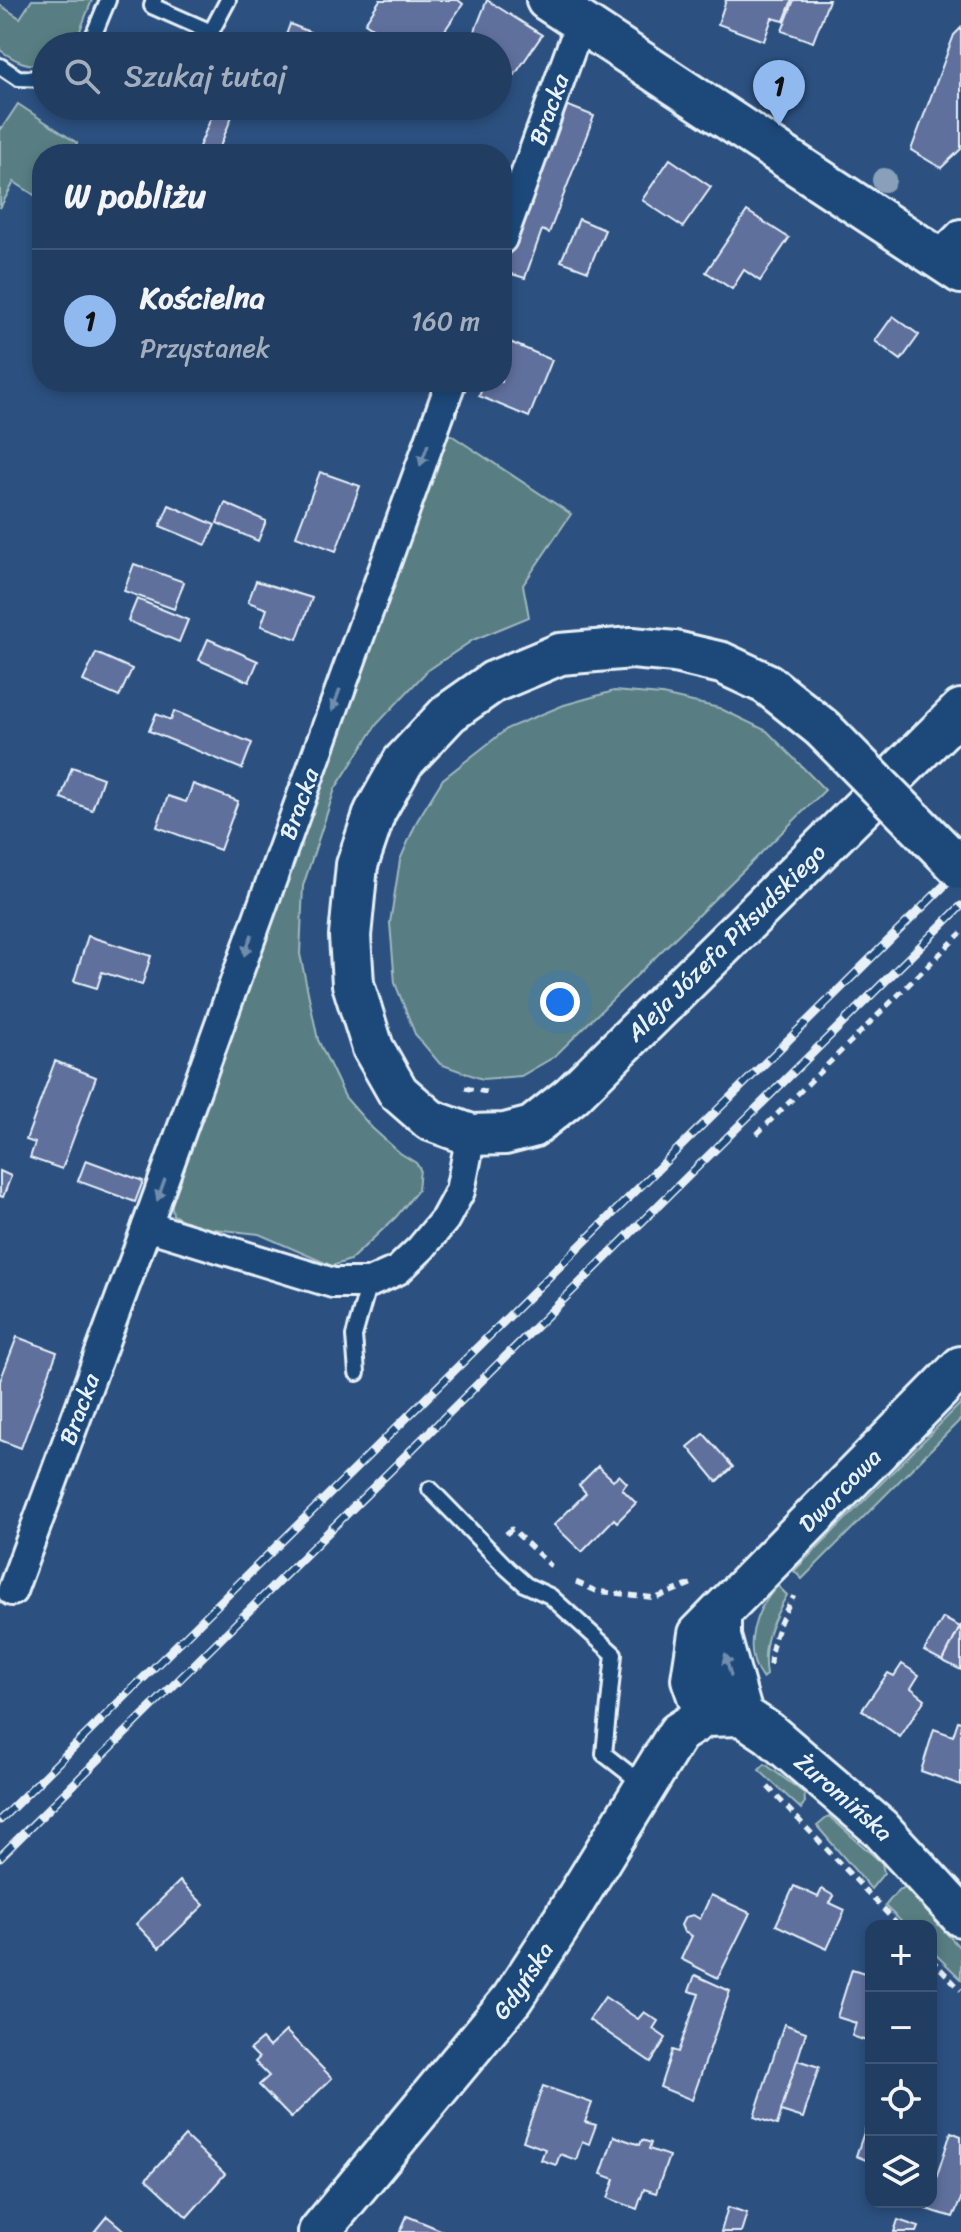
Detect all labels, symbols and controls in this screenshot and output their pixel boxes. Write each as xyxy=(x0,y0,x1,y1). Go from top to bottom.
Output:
search box xyxy=(32,32,512,120)
text: Szukaj tutaj xyxy=(124,49,287,103)
icon: search xyxy=(60,54,104,98)
pin: 1 xyxy=(753,60,805,126)
street label: Bracka xyxy=(517,67,582,151)
text: W pobliżu xyxy=(64,166,206,226)
text: Kościelna xyxy=(140,271,265,325)
text: 1 xyxy=(84,298,96,344)
text: 160 m xyxy=(411,298,480,344)
text: Przystanek xyxy=(140,325,270,371)
one-way arrow xyxy=(417,444,430,468)
one-way arrow xyxy=(330,688,342,712)
street label: Bracka xyxy=(267,761,332,846)
street label: Aleja Józefa Piłsudskiego xyxy=(615,833,837,1053)
one-way arrow xyxy=(242,933,254,957)
your location xyxy=(540,982,580,1022)
one-way arrow xyxy=(154,1178,166,1202)
street label: Bracka xyxy=(47,1366,112,1451)
street label: Dworcowa xyxy=(788,1438,892,1543)
one-way arrow xyxy=(721,1652,734,1676)
street label: Żuromińska xyxy=(784,1742,904,1852)
map controls xyxy=(865,1920,937,2208)
button: + xyxy=(865,1920,937,1992)
street label: Gdyńska xyxy=(482,1933,565,2030)
button: − xyxy=(865,1992,937,2064)
button: locate xyxy=(865,2064,937,2136)
button: layers xyxy=(865,2136,937,2208)

